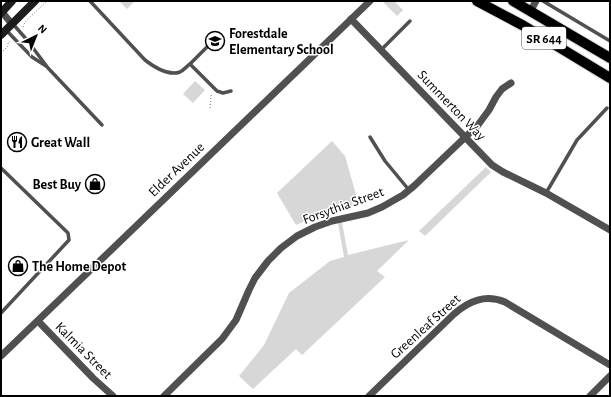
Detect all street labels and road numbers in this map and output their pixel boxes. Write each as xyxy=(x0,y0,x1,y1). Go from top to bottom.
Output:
road number: SR 644 xyxy=(522,27,566,49)
street label: Summerton Way xyxy=(414,68,488,143)
street label: Elder Avenue xyxy=(146,140,207,200)
street label: Forsythia Street xyxy=(301,185,386,227)
street label: Greenleaf Street xyxy=(388,292,464,362)
street label: Kalmia Street xyxy=(52,320,115,382)

